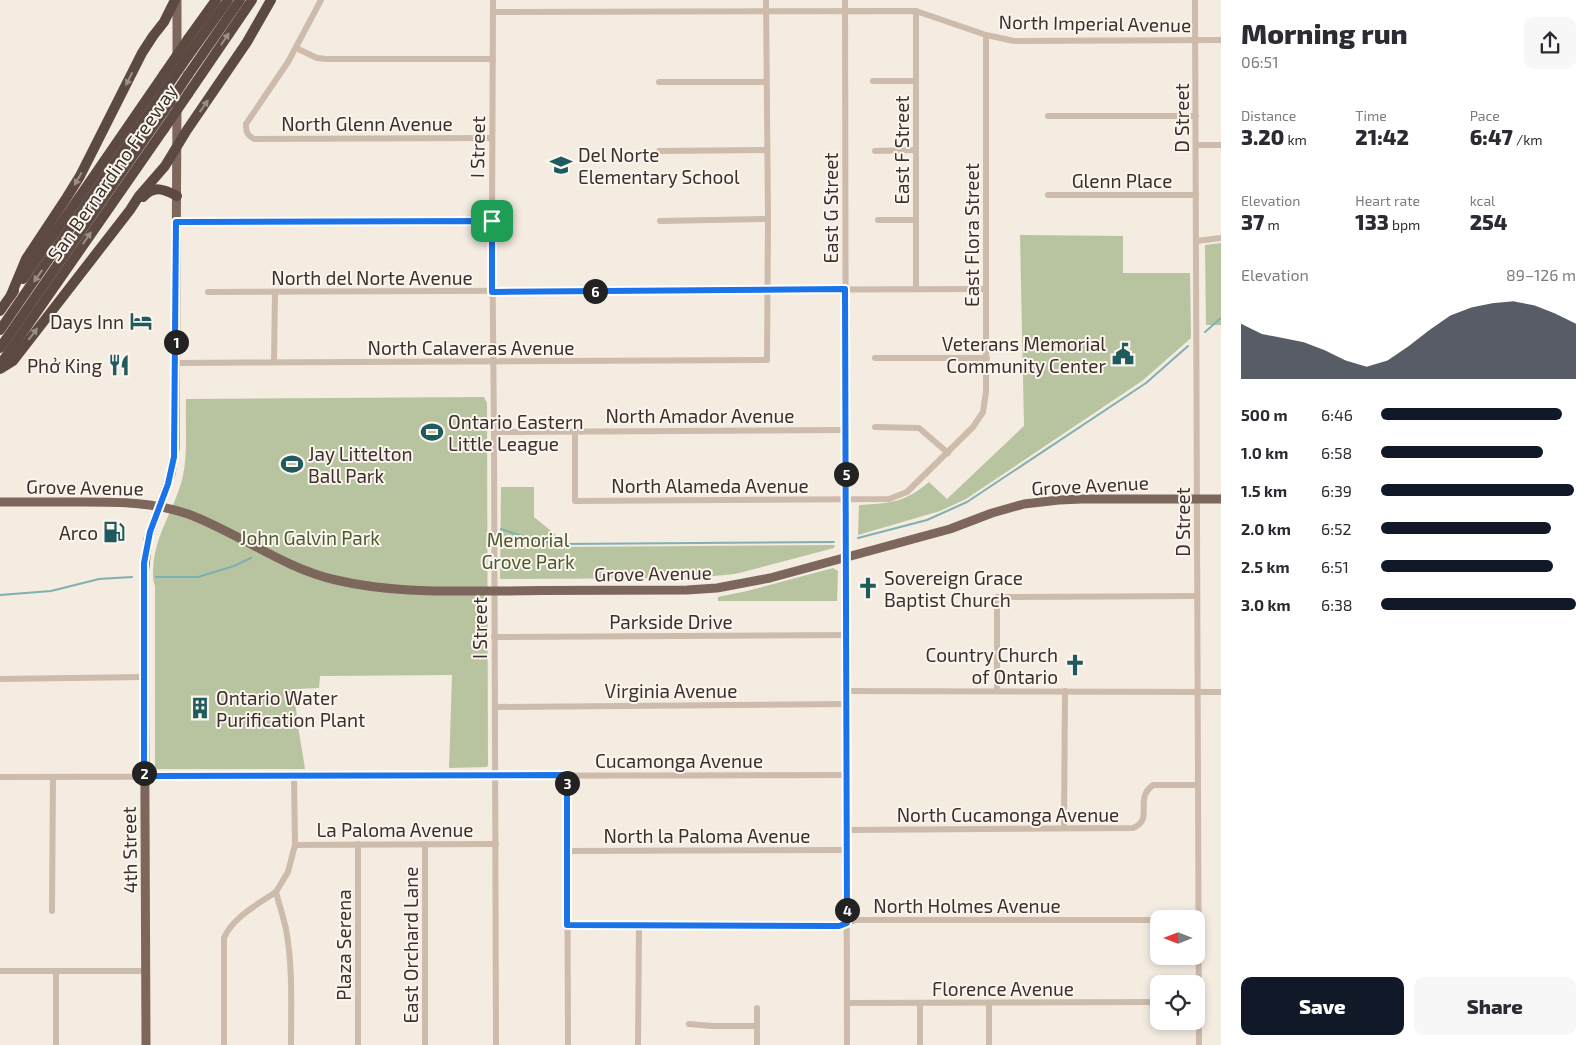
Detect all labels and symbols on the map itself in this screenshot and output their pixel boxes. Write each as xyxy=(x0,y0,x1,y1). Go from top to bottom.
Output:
street label: North Imperial Avenue xyxy=(999,10,1191,36)
one-way arrow xyxy=(220,32,230,46)
one-way arrow xyxy=(125,72,133,86)
street label: San Bernardino Freeway xyxy=(42,79,182,265)
street label: D Street xyxy=(1170,83,1193,153)
street label: East F Street xyxy=(890,95,913,205)
one-way arrow xyxy=(199,100,209,113)
street label: North Glenn Avenue xyxy=(281,112,453,135)
street label: I Street xyxy=(465,116,489,178)
place label: Del Norte Elementary School xyxy=(578,143,740,188)
school or university icon: Del Norte Elementary School xyxy=(548,152,574,178)
street label: East G Street xyxy=(819,152,842,264)
street label: East Flora Street xyxy=(960,163,983,307)
street label: Glenn Place xyxy=(1072,169,1172,192)
one-way arrow xyxy=(73,172,82,186)
pin xyxy=(471,200,513,242)
one-way arrow xyxy=(82,231,92,245)
street label: North del Norte Avenue xyxy=(271,266,473,289)
one-way arrow xyxy=(33,269,43,283)
pin: 6 xyxy=(582,278,608,304)
hotel icon: Days Inn xyxy=(128,308,154,334)
place label: Days Inn xyxy=(50,310,124,333)
one-way arrow xyxy=(28,328,39,341)
pin: 1 xyxy=(164,330,188,354)
place label: Veterans Memorial Community Center xyxy=(942,332,1106,377)
street label: North Calaveras Avenue xyxy=(368,336,574,359)
public building icon: Veterans Memorial Community Center xyxy=(1110,341,1136,367)
restaurant icon: Phở King xyxy=(106,352,132,378)
place label: Phở King xyxy=(27,354,102,377)
street label: North Amador Avenue xyxy=(605,404,795,427)
place label: Ontario Eastern Little League xyxy=(448,410,584,455)
sports icon: Ontario Eastern Little League xyxy=(419,419,445,445)
place label: Jay Littelton Ball Park xyxy=(308,442,413,487)
sports icon: Jay Littelton Ball Park xyxy=(279,451,305,477)
pin: 5 xyxy=(834,462,858,486)
street label: Grove Avenue xyxy=(1031,470,1149,500)
street label: Grove Avenue xyxy=(26,474,144,500)
street label: North Alameda Avenue xyxy=(611,474,809,497)
street label: D Street xyxy=(1171,487,1194,557)
fuel station icon: Arco xyxy=(101,519,127,545)
place label: Arco xyxy=(59,521,98,544)
park label: John Galvin Park xyxy=(240,526,380,549)
park label: Memorial Grove Park xyxy=(481,528,575,573)
street label: Grove Avenue xyxy=(594,560,712,586)
place label: Sovereign Grace Baptist Church xyxy=(884,566,1023,611)
church icon: Sovereign Grace Baptist Church xyxy=(855,575,881,601)
street label: I Street xyxy=(468,597,491,659)
street label: Parkside Drive xyxy=(609,610,733,633)
place label: Country Church of Ontario xyxy=(925,643,1058,688)
church icon: Country Church of Ontario xyxy=(1062,652,1088,678)
street label: Virginia Avenue xyxy=(605,679,737,702)
place label: Ontario Water Purification Plant xyxy=(216,686,365,731)
building icon: Ontario Water Purification Plant xyxy=(187,695,213,721)
street label: Cucamonga Avenue xyxy=(595,749,763,772)
pin: 2 xyxy=(132,760,156,786)
pin: 3 xyxy=(554,770,580,796)
street label: North Cucamonga Avenue xyxy=(897,803,1119,826)
street label: 4th Street xyxy=(117,806,141,894)
street label: La Paloma Avenue xyxy=(317,818,473,841)
street label: North la Paloma Avenue xyxy=(603,824,811,847)
street label: East Orchard Lane xyxy=(399,866,422,1024)
street label: Plaza Serena xyxy=(332,889,355,1001)
street label: North Holmes Avenue xyxy=(873,894,1061,917)
pin: 4 xyxy=(834,898,860,922)
north arrow xyxy=(1150,910,1205,965)
street label: Florence Avenue xyxy=(932,977,1074,1000)

